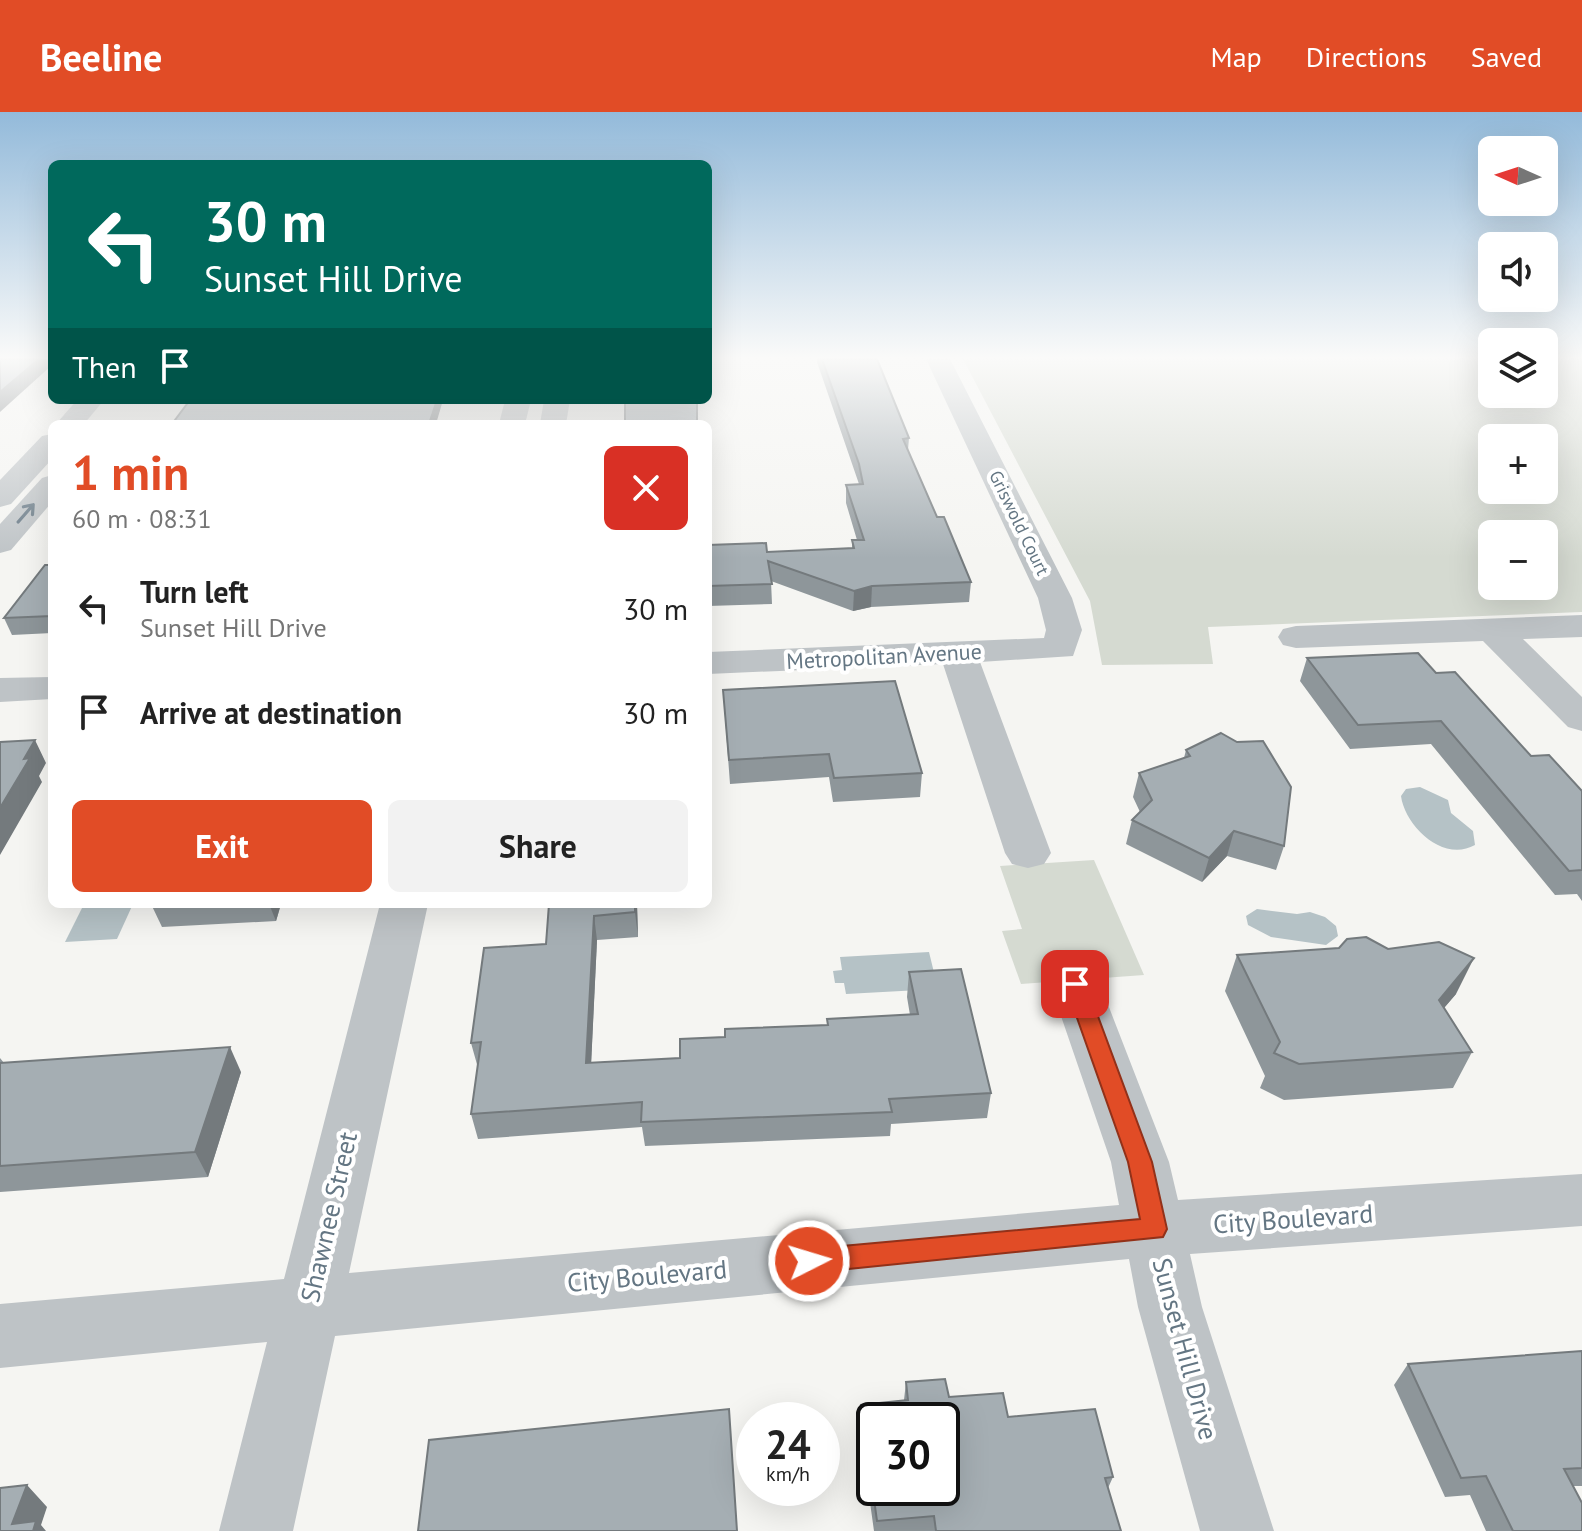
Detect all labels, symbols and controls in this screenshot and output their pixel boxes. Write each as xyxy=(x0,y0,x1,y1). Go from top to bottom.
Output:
text: Beeline xyxy=(40,32,162,81)
text: Map xyxy=(1211,38,1262,75)
text: Directions xyxy=(1306,38,1427,75)
text: Saved xyxy=(1471,38,1542,75)
north arrow xyxy=(1478,136,1558,216)
map controls xyxy=(1478,136,1558,600)
text: 30 m xyxy=(204,185,327,257)
icon: left xyxy=(72,192,176,296)
button: sound xyxy=(1478,232,1558,312)
text: Sunset Hill Drive xyxy=(204,255,463,302)
button: layers xyxy=(1478,328,1558,408)
icon: arrive xyxy=(153,344,197,388)
text: Then xyxy=(72,347,137,386)
button: + xyxy=(1478,424,1558,504)
text: 1 min xyxy=(72,441,189,503)
button: close xyxy=(604,446,688,530)
street label: Griswold Court xyxy=(984,467,1055,579)
text: 60 m · 08:31 xyxy=(72,502,212,535)
one-way arrow xyxy=(17,504,35,524)
button: − xyxy=(1478,520,1558,600)
text: Turn left xyxy=(140,572,248,611)
icon: left xyxy=(72,586,116,630)
text: 30 m xyxy=(623,589,688,628)
text: Sunset Hill Drive xyxy=(140,611,327,644)
street label: Metropolitan Avenue xyxy=(786,637,982,675)
icon: arrive xyxy=(72,690,116,734)
text: Arrive at destination xyxy=(140,693,402,732)
text: 30 m xyxy=(623,693,688,732)
button: Exit xyxy=(72,800,372,892)
button: Share xyxy=(388,800,688,892)
pin xyxy=(1041,950,1109,1018)
icon: arrive xyxy=(1053,962,1097,1006)
street label: Shawnee Street xyxy=(293,1128,364,1305)
street label: City Boulevard xyxy=(1212,1196,1374,1241)
position arrow xyxy=(767,1219,851,1303)
street label: City Boulevard xyxy=(566,1252,728,1299)
street label: Sunset Hill Drive xyxy=(1145,1254,1226,1443)
speed limit sign: 30 xyxy=(856,1402,960,1506)
text: 24 xyxy=(765,1418,811,1470)
text: km/h xyxy=(766,1461,810,1487)

